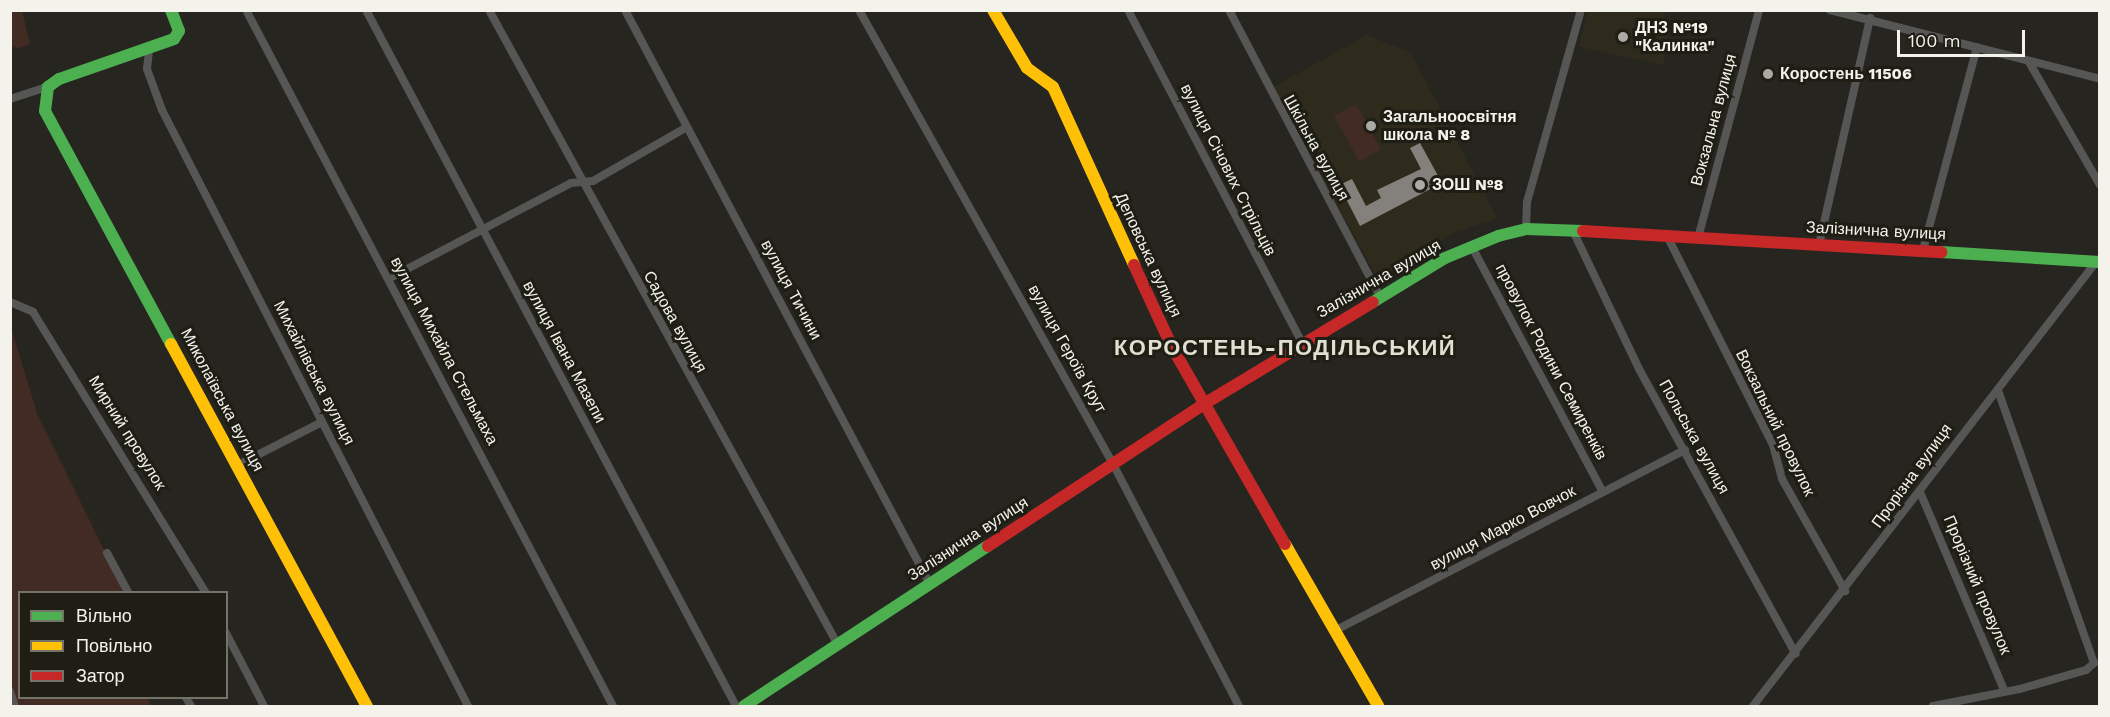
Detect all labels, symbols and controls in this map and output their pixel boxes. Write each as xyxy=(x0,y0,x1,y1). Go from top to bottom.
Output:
place label: ДНЗ №19 "Калинка" xyxy=(1635,18,1715,56)
scale bar xyxy=(1900,18,2028,56)
marker: ДНЗ №19 "Калинка" xyxy=(1616,30,1630,44)
text: 100 m xyxy=(1908,30,1961,51)
street label: Вокзальна вулиця xyxy=(1687,52,1741,188)
place label: Коростень 11506 xyxy=(1780,64,1912,84)
marker: Коростень 11506 xyxy=(1761,67,1775,81)
street label: вулиця Січових Стрільців xyxy=(1176,81,1280,259)
street label: Шкільна вулиця xyxy=(1279,92,1353,204)
place label: Загальноосвітня школа № 8 xyxy=(1383,107,1516,145)
marker: Загальноосвітня школа № 8 xyxy=(1364,119,1378,133)
place label: ЗОШ №8 xyxy=(1432,175,1504,195)
marker: ЗОШ №8 xyxy=(1413,178,1427,192)
street label: Деповська вулиця xyxy=(1111,190,1185,320)
street label: Залізнична вулиця xyxy=(1806,218,1946,244)
street label: Залізнична вулиця xyxy=(1314,236,1444,322)
street label: вулиця Тичини xyxy=(757,237,825,343)
street label: вулиця Михайла Стельмаха xyxy=(386,254,502,448)
street label: провулок Родини Семиренків xyxy=(1491,261,1611,463)
street label: Садова вулиця xyxy=(639,268,711,376)
street label: вулиця Івана Мазепи xyxy=(518,278,610,426)
street label: вулиця Героїв Крут xyxy=(1024,282,1110,416)
street label: Михайлівська вулиця xyxy=(269,298,359,448)
street label: Миколаївська вулиця xyxy=(176,325,268,475)
district label: КОРОСТЕНЬ-ПОДІЛЬСЬКИЙ xyxy=(1114,335,1456,361)
street label: Вокзальний провулок xyxy=(1731,347,1819,499)
street label: Мирний провулок xyxy=(84,372,170,494)
street label: Польська вулиця xyxy=(1655,377,1733,497)
street label: Прорізна вулиця xyxy=(1868,420,1956,532)
street label: вулиця Марко Вовчок xyxy=(1427,482,1579,574)
street label: Залізнична вулиця xyxy=(904,493,1032,585)
street label: Прорізний провулок xyxy=(1939,513,2015,657)
legend xyxy=(18,591,228,699)
text: Вільно xyxy=(76,605,132,626)
text: Повільно xyxy=(76,635,152,656)
text: Затор xyxy=(76,665,125,686)

